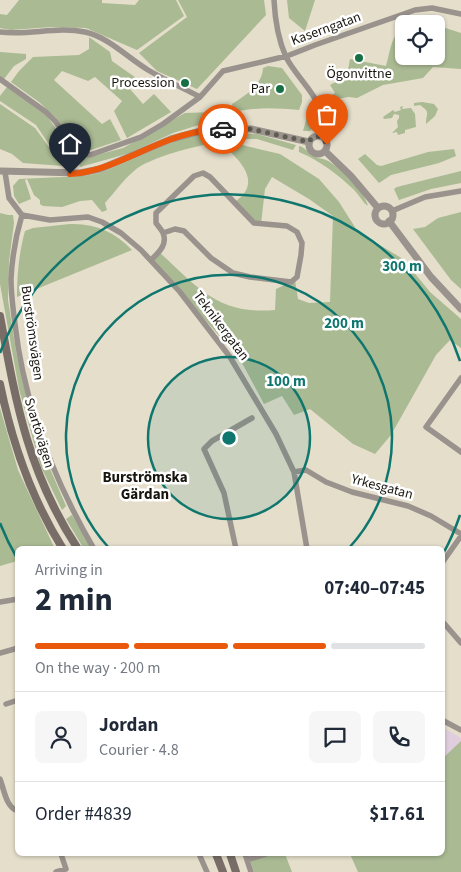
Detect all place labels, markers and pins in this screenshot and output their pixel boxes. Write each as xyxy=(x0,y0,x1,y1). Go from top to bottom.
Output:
marker: Ögonvittne xyxy=(353,52,365,64)
place label: Ögonvittne xyxy=(326,64,392,84)
place label: Procession xyxy=(111,73,175,93)
marker: Procession xyxy=(179,77,191,89)
place label: Par xyxy=(251,79,270,99)
marker: Par xyxy=(274,83,286,95)
pin xyxy=(306,94,348,145)
pin xyxy=(49,123,91,174)
centre of rings xyxy=(220,429,238,447)

